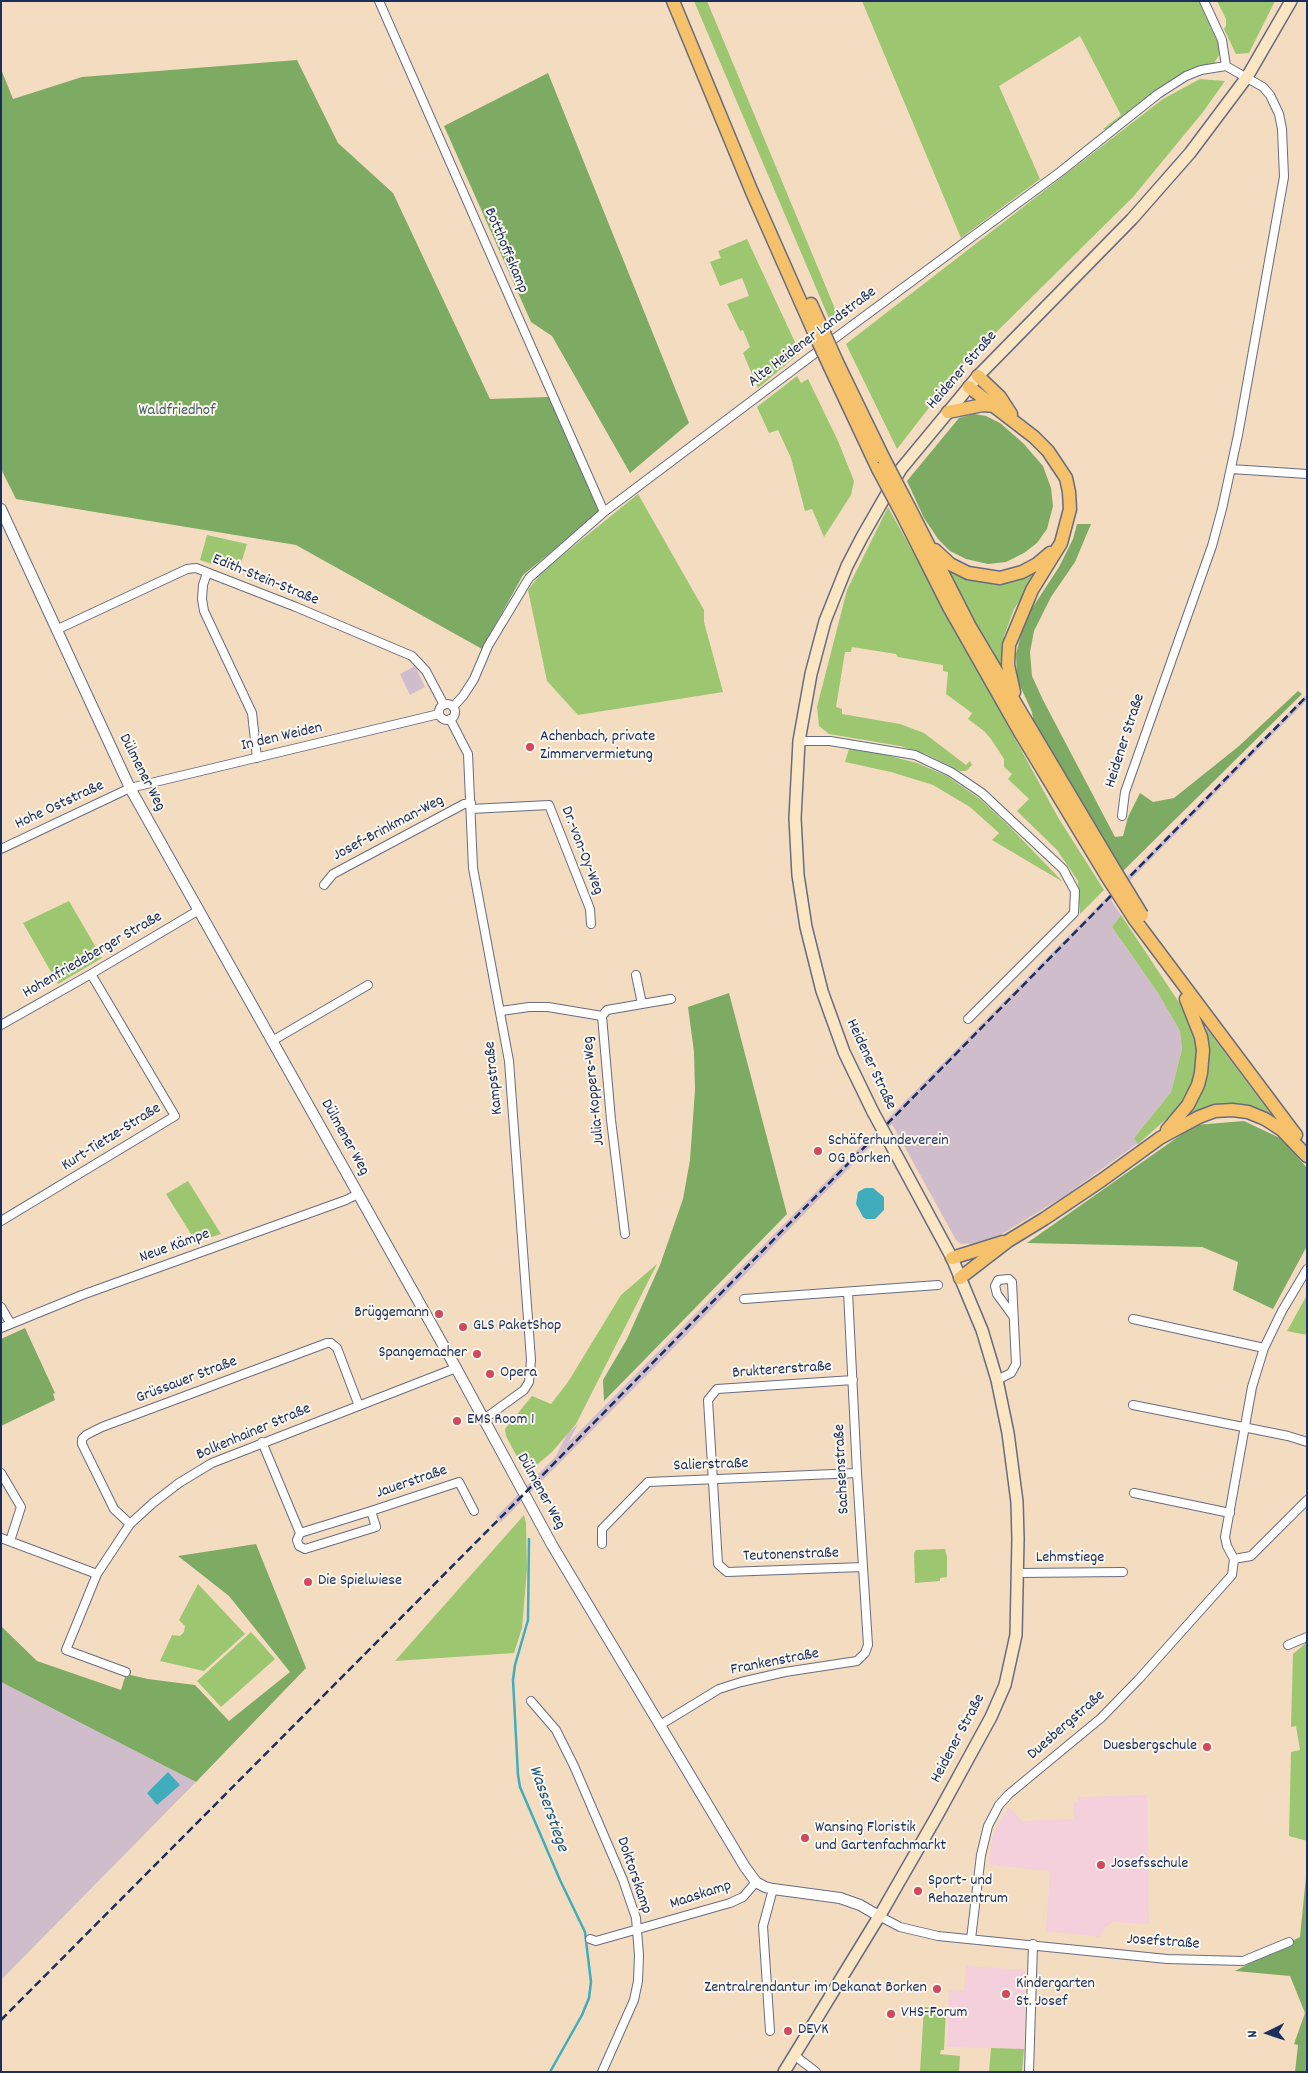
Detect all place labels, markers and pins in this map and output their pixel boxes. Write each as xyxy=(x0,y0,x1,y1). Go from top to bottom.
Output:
place label: Achenbach, private Zimmervermietung xyxy=(540,728,655,766)
marker: Achenbach, private Zimmervermietung xyxy=(524,741,536,753)
place label: Schäferhundeverein OG Borken xyxy=(828,1132,949,1170)
marker: Schäferhundeverein OG Borken xyxy=(812,1145,824,1157)
place label: Brüggemann xyxy=(354,1304,429,1324)
marker: Brüggemann xyxy=(433,1308,445,1320)
place label: GLS PaketShop xyxy=(473,1317,561,1337)
marker: GLS PaketShop xyxy=(457,1321,469,1333)
place label: Spangemacher xyxy=(378,1344,467,1364)
marker: Spangemacher xyxy=(471,1348,483,1360)
place label: Opera xyxy=(500,1364,537,1384)
marker: Opera xyxy=(484,1368,496,1380)
place label: EMS Room 1 xyxy=(467,1411,535,1431)
marker: EMS Room 1 xyxy=(451,1415,463,1427)
place label: Die Spielwiese xyxy=(318,1572,402,1592)
marker: Die Spielwiese xyxy=(302,1576,314,1588)
place label: Duesbergschule xyxy=(1103,1737,1197,1757)
marker: Duesbergschule xyxy=(1201,1741,1213,1753)
place label: Wansing Floristik und Gartenfachmarkt xyxy=(815,1819,946,1857)
marker: Wansing Floristik und Gartenfachmarkt xyxy=(799,1832,811,1844)
place label: Josefsschule xyxy=(1111,1855,1188,1875)
marker: Josefsschule xyxy=(1095,1859,1107,1871)
place label: Sport- und Rehazentrum xyxy=(928,1872,1008,1910)
marker: Sport- und Rehazentrum xyxy=(912,1885,924,1897)
place label: Kindergarten St. Josef xyxy=(1016,1975,1095,2013)
place label: Zentralrendantur im Dekanat Borken xyxy=(704,1979,927,1999)
marker: Zentralrendantur im Dekanat Borken xyxy=(931,1983,943,1995)
marker: Kindergarten St. Josef xyxy=(1000,1988,1012,2000)
place label: VHS-Forum xyxy=(901,2004,967,2024)
marker: VHS-Forum xyxy=(885,2008,897,2020)
place label: DEVK xyxy=(798,2021,829,2041)
marker: DEVK xyxy=(782,2025,794,2037)

